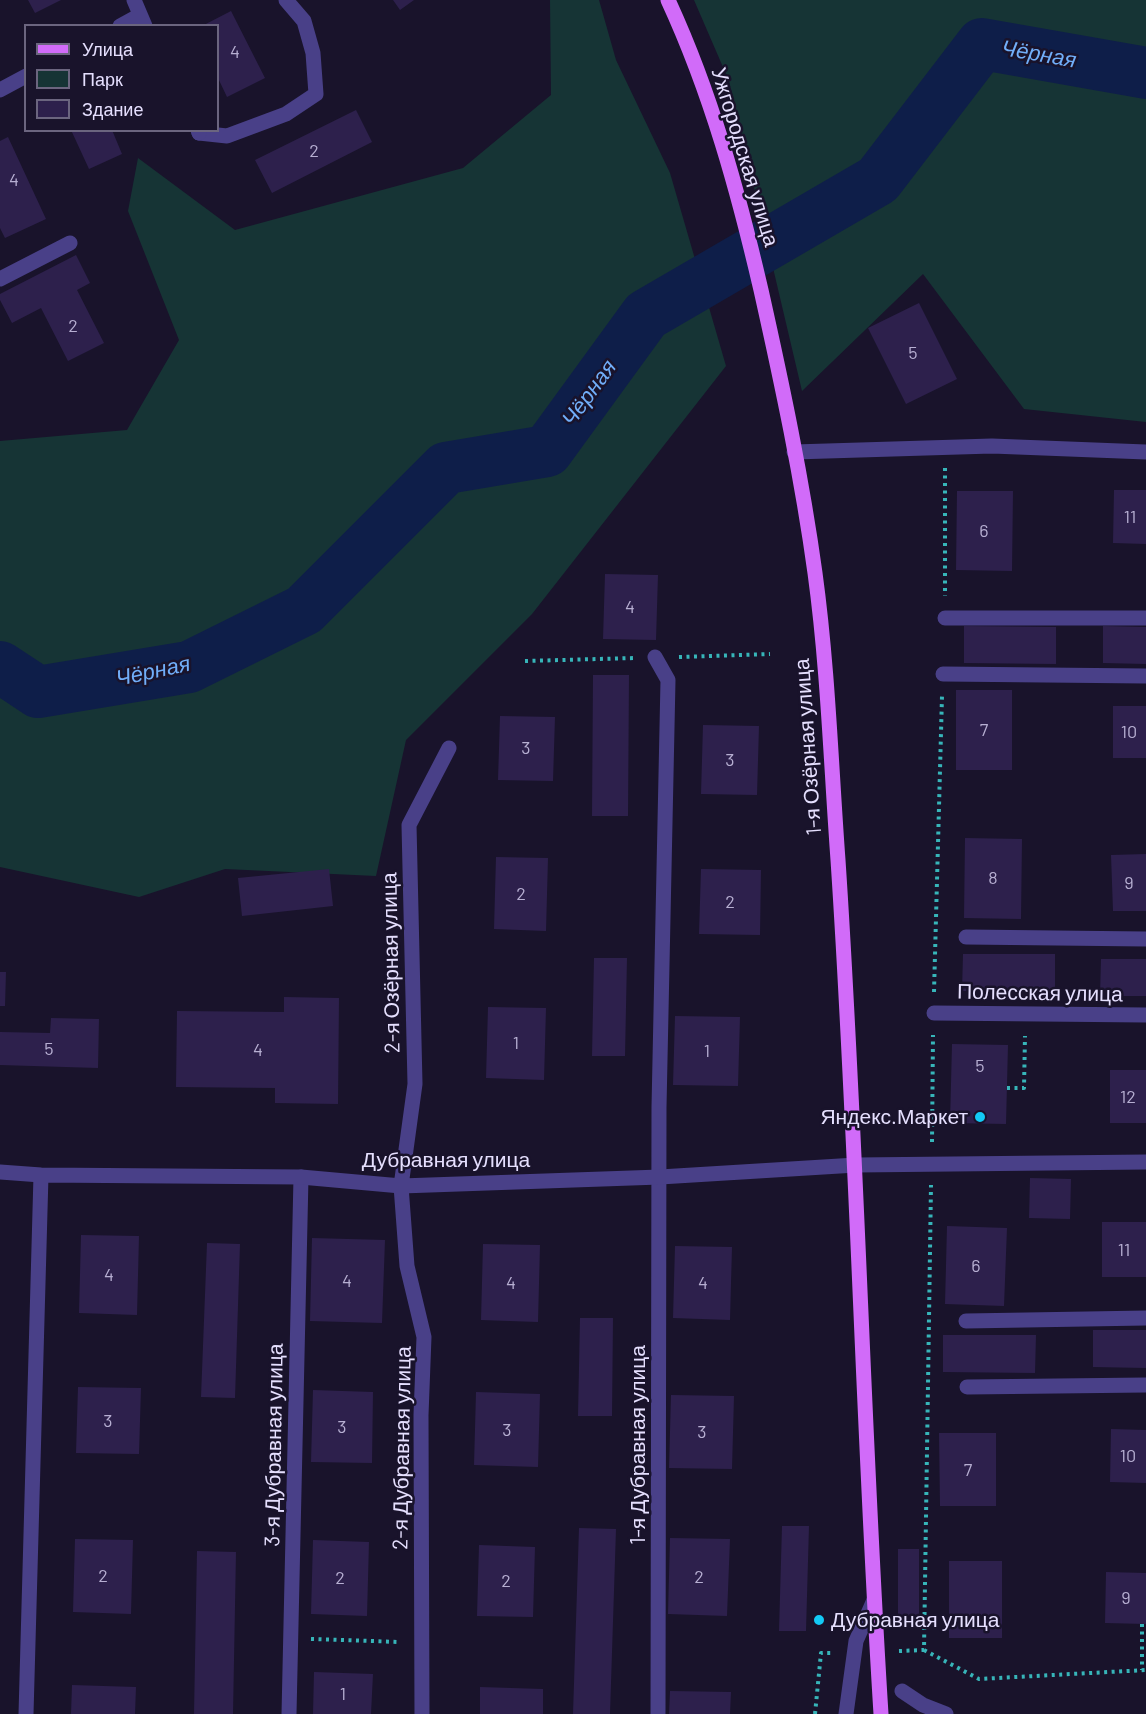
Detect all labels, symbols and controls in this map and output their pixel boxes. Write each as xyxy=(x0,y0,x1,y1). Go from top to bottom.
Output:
legend xyxy=(24,24,219,132)
water label: Чёрная xyxy=(1000,34,1078,74)
text: Улица xyxy=(82,38,133,60)
house number: 4 xyxy=(230,41,240,63)
street label: Ужгородская улица xyxy=(706,64,784,250)
text: Парк xyxy=(82,68,123,90)
text: Здание xyxy=(82,98,143,120)
house number: 2 xyxy=(309,140,319,162)
house number: 4 xyxy=(9,169,19,191)
house number: 2 xyxy=(68,315,78,337)
house number: 5 xyxy=(908,342,918,364)
water label: Чёрная xyxy=(556,355,622,431)
house number: 11 xyxy=(1124,506,1136,528)
house number: 6 xyxy=(979,520,989,542)
house number: 4 xyxy=(625,596,635,618)
water label: Чёрная xyxy=(113,650,193,692)
street label: 1-я Озёрная улица xyxy=(789,658,827,836)
house number: 7 xyxy=(980,719,988,741)
house number: 10 xyxy=(1121,721,1137,743)
house number: 3 xyxy=(521,737,531,759)
house number: 3 xyxy=(725,749,735,771)
house number: 8 xyxy=(988,867,998,889)
street label: 2-я Озёрная улица xyxy=(377,872,405,1054)
house number: 9 xyxy=(1124,872,1134,894)
house number: 2 xyxy=(516,883,526,905)
house number: 2 xyxy=(725,891,735,913)
street label: Полесская улица xyxy=(957,979,1123,1007)
house number: 1 xyxy=(513,1032,519,1054)
house number: 5 xyxy=(44,1038,54,1060)
house number: 4 xyxy=(253,1039,263,1061)
house number: 1 xyxy=(704,1040,710,1062)
house number: 5 xyxy=(975,1055,985,1077)
house number: 12 xyxy=(1120,1086,1136,1108)
place label: Яндекс.Маркет xyxy=(820,1104,968,1130)
marker: Яндекс.Маркет xyxy=(973,1110,987,1124)
street label: Дубравная улица xyxy=(362,1147,530,1173)
house number: 11 xyxy=(1118,1239,1130,1261)
house number: 6 xyxy=(971,1255,981,1277)
house number: 4 xyxy=(104,1264,114,1286)
house number: 4 xyxy=(342,1270,352,1292)
house number: 4 xyxy=(506,1272,516,1294)
house number: 4 xyxy=(698,1272,708,1294)
street label: 3-я Дубравная улица xyxy=(260,1343,288,1547)
street label: 1-я Дубравная улица xyxy=(625,1345,651,1545)
street label: 2-я Дубравная улица xyxy=(388,1346,416,1550)
house number: 3 xyxy=(103,1410,113,1432)
house number: 3 xyxy=(337,1416,347,1438)
house number: 3 xyxy=(502,1419,512,1441)
house number: 3 xyxy=(697,1421,707,1443)
house number: 10 xyxy=(1120,1445,1136,1467)
house number: 7 xyxy=(964,1459,972,1481)
house number: 2 xyxy=(98,1565,108,1587)
house number: 2 xyxy=(694,1566,704,1588)
house number: 2 xyxy=(335,1567,345,1589)
house number: 2 xyxy=(501,1570,511,1592)
house number: 9 xyxy=(1121,1587,1131,1609)
place label: Дубравная улица xyxy=(831,1607,1000,1633)
marker: Дубравная улица xyxy=(812,1613,826,1627)
house number: 1 xyxy=(340,1683,346,1705)

